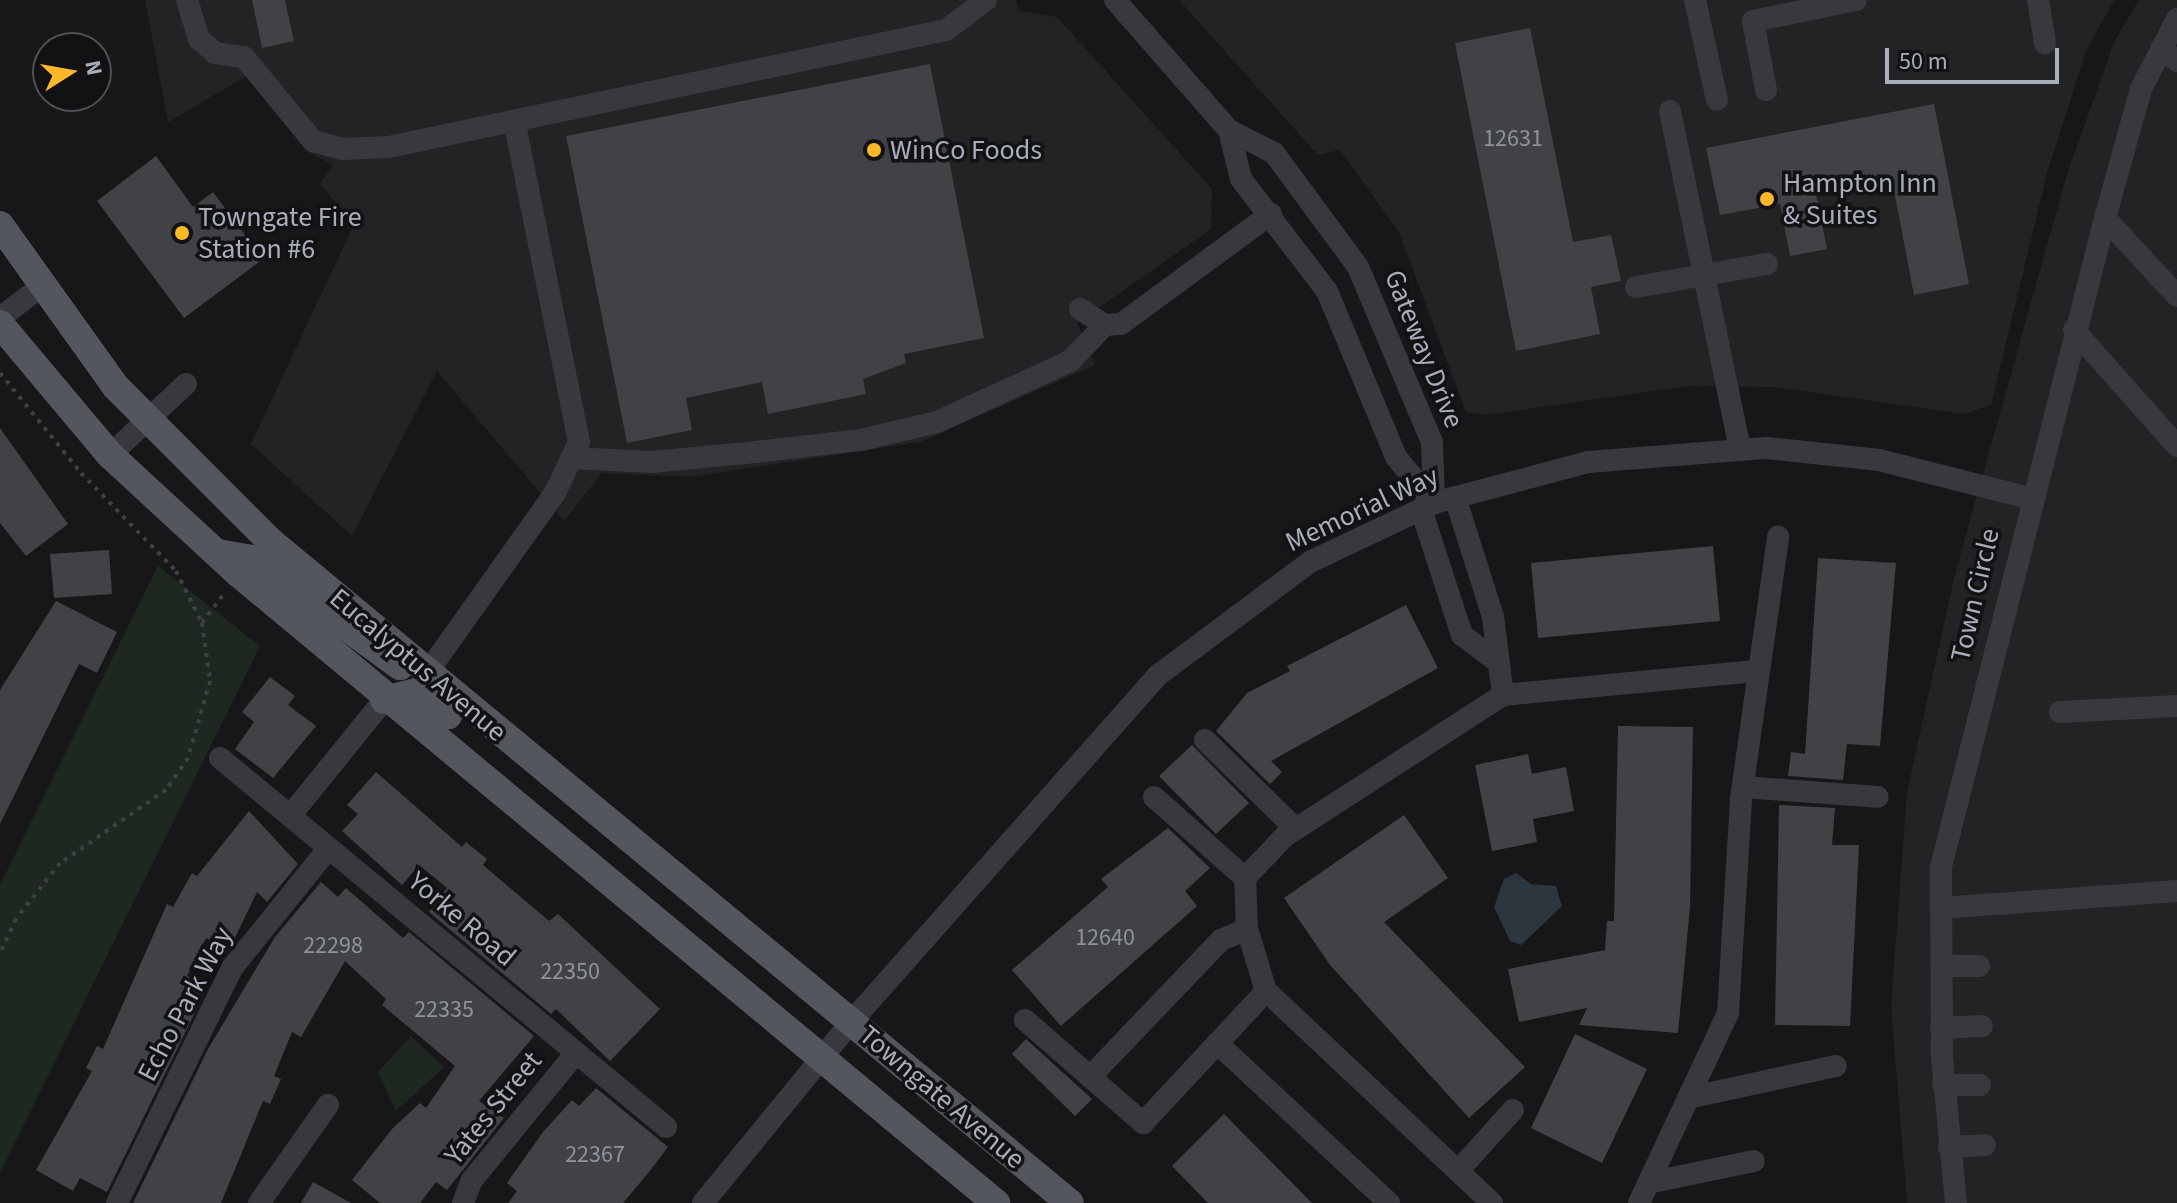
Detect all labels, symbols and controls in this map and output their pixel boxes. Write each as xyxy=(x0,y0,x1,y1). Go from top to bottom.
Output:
north arrow xyxy=(32,32,112,112)
scale bar xyxy=(1889,32,2063,82)
text: 50 m xyxy=(1899,44,1948,79)
text: N xyxy=(76,58,111,78)
house number: 12631 xyxy=(1483,125,1543,153)
place label: WinCo Foods xyxy=(890,133,1042,167)
marker: WinCo Foods xyxy=(865,141,883,159)
place label: Hampton Inn & Suites xyxy=(1783,166,1937,232)
marker: Hampton Inn & Suites xyxy=(1758,190,1776,208)
place label: Towngate Fire Station #6 xyxy=(198,200,362,266)
marker: Towngate Fire Station #6 xyxy=(173,224,191,242)
street label: Gateway Drive xyxy=(1377,265,1471,433)
street label: Memorial Way xyxy=(1280,459,1444,559)
street label: Town Circle xyxy=(1943,525,2007,665)
street label: Eucalyptus Avenue xyxy=(323,581,513,749)
street label: Yorke Road xyxy=(401,864,523,974)
street label: Echo Park Way xyxy=(130,921,240,1087)
house number: 12640 xyxy=(1075,924,1135,952)
house number: 22298 xyxy=(303,932,363,960)
house number: 22350 xyxy=(540,958,600,986)
house number: 22335 xyxy=(414,996,474,1024)
street label: Towngate Avenue xyxy=(852,1018,1032,1176)
street label: Yates Street xyxy=(437,1045,549,1171)
house number: 22367 xyxy=(565,1141,625,1169)

